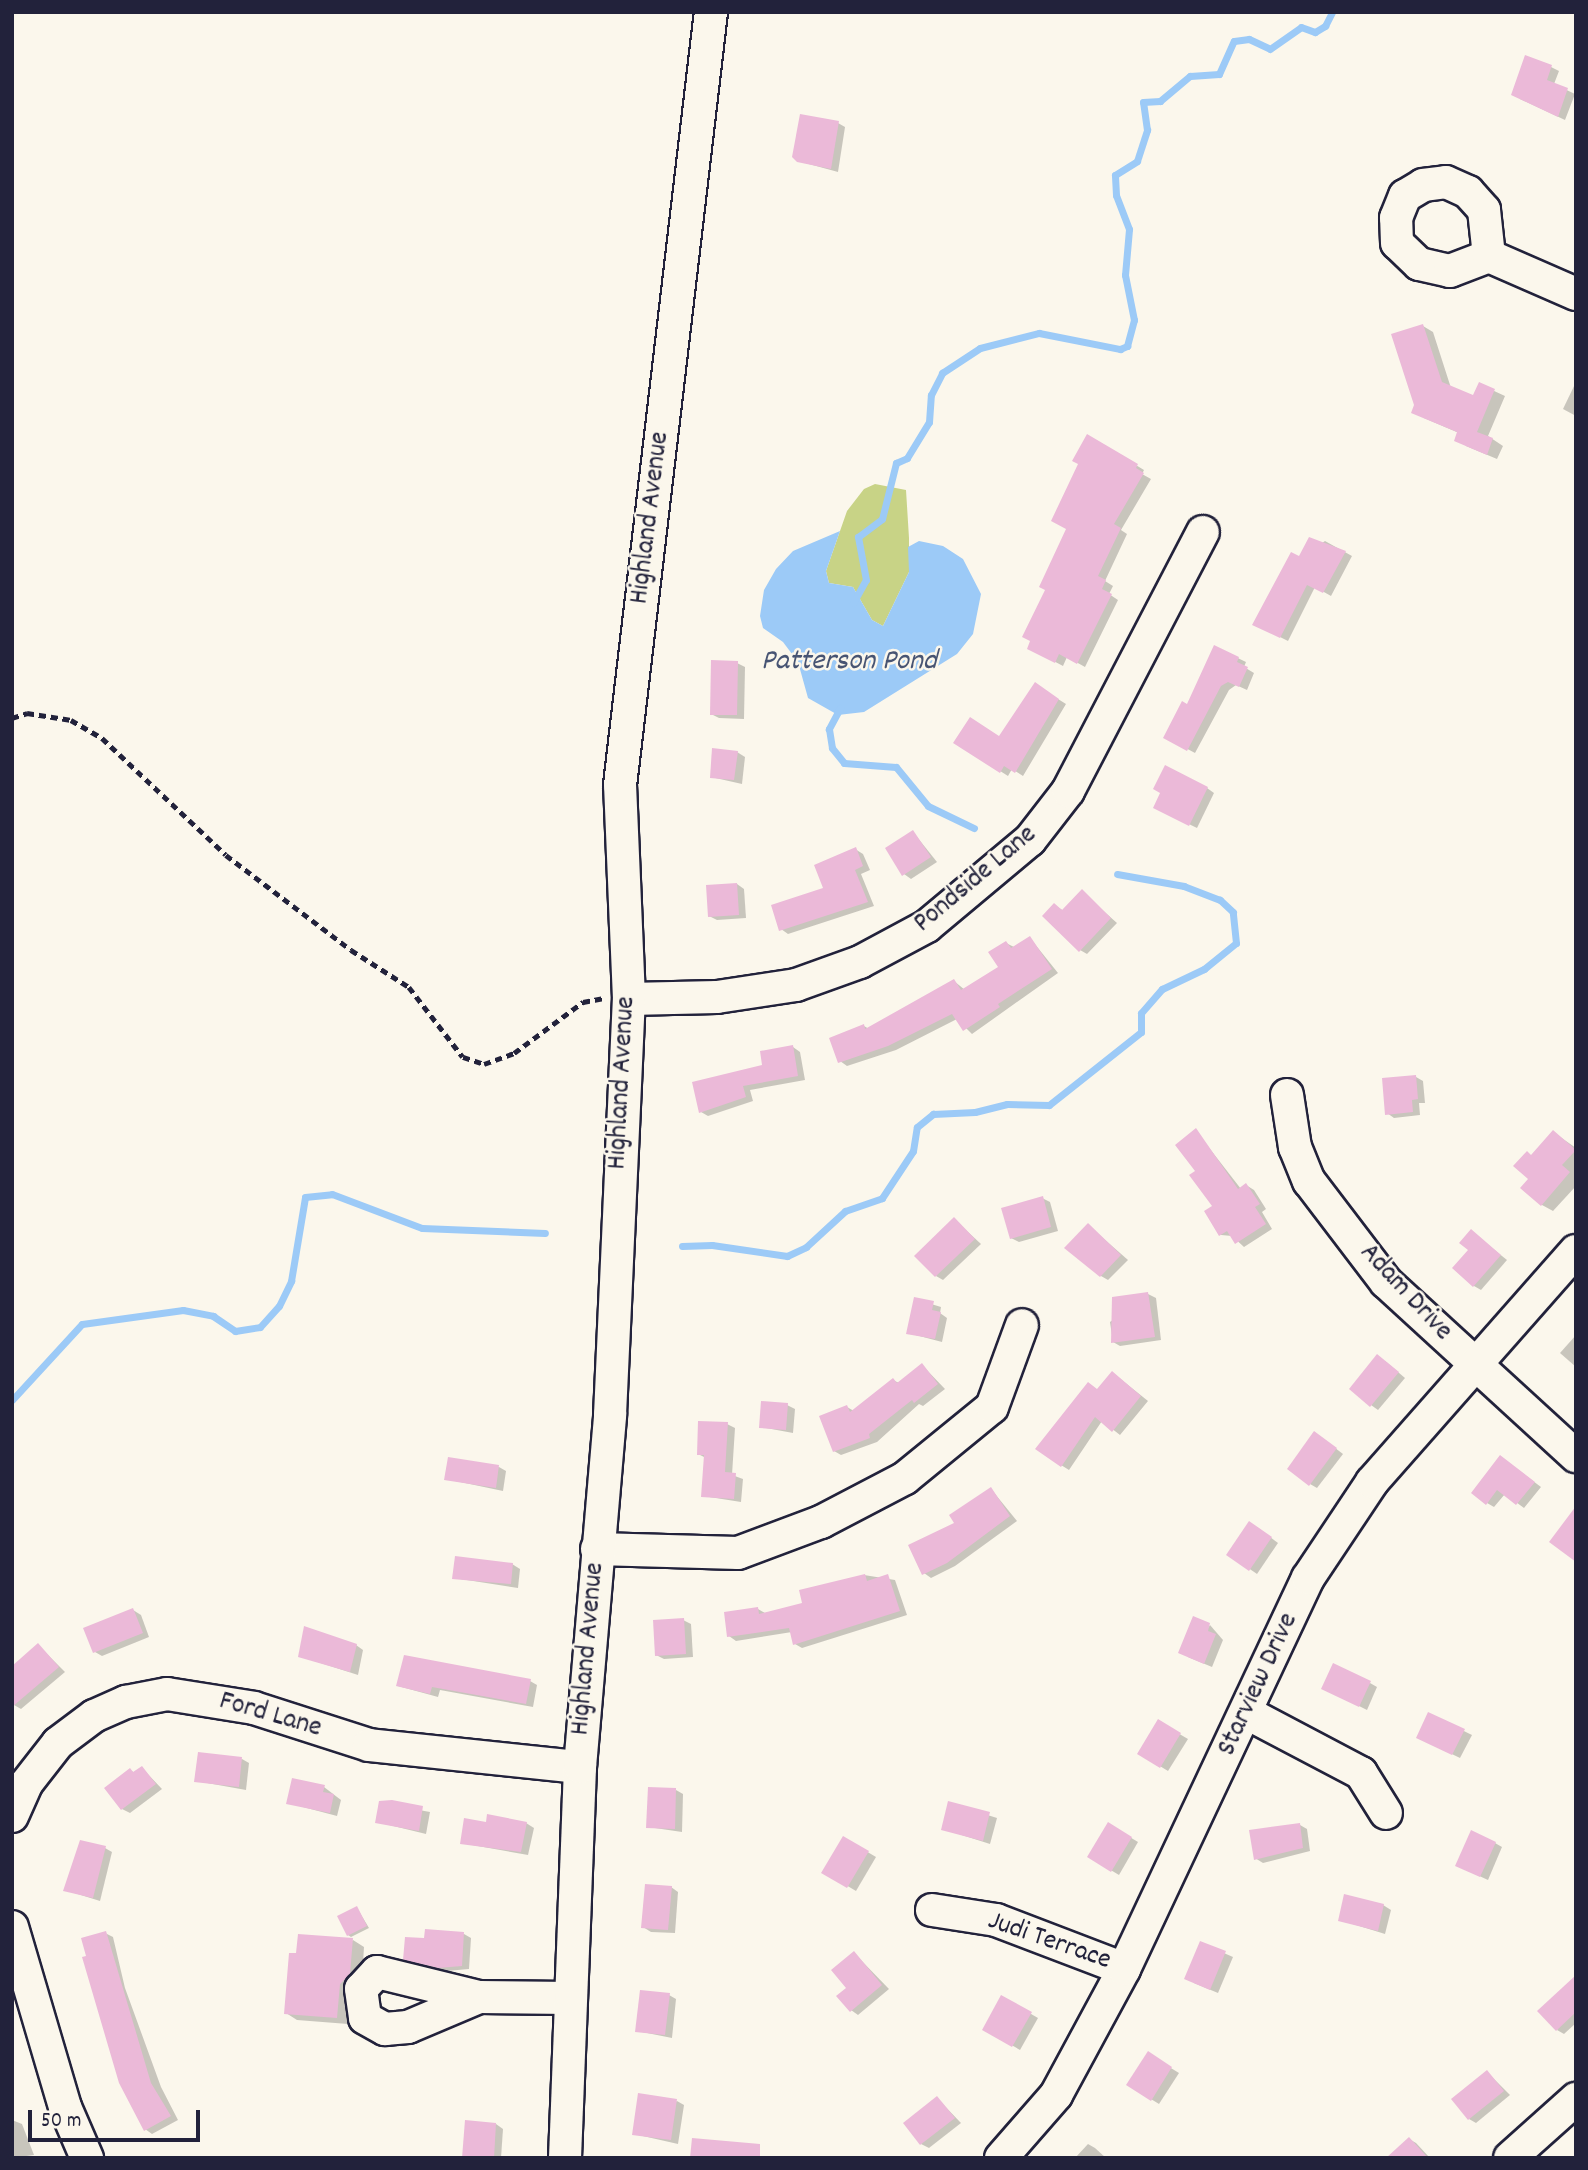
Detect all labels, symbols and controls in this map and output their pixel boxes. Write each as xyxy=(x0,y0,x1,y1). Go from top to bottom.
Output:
street label: Highland Avenue xyxy=(624,430,678,606)
water label: Patterson Pond xyxy=(761,645,937,681)
street label: Pondside Lane xyxy=(908,819,1044,941)
street label: Highland Avenue xyxy=(602,996,644,1170)
street label: Adam Drive xyxy=(1351,1237,1459,1349)
street label: Highland Avenue xyxy=(565,1561,613,1737)
street label: Starview Drive xyxy=(1211,1608,1307,1762)
street label: Ford Lane xyxy=(215,1685,325,1747)
street label: Judi Terrace xyxy=(983,1905,1115,1979)
scale bar xyxy=(32,2096,203,2140)
text: 50 m xyxy=(41,2107,81,2137)

